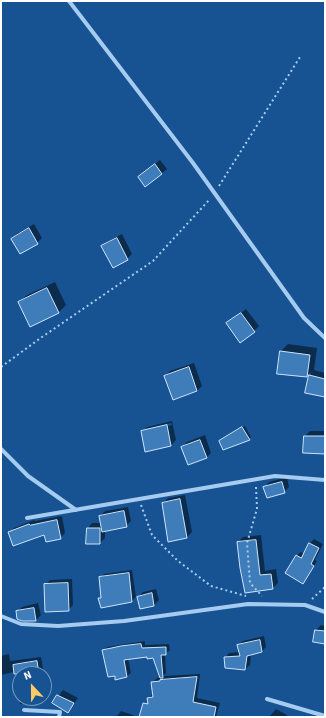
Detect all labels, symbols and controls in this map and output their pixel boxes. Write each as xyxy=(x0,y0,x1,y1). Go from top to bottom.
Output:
north arrow xyxy=(12,666,52,706)
text: N xyxy=(21,667,34,684)

